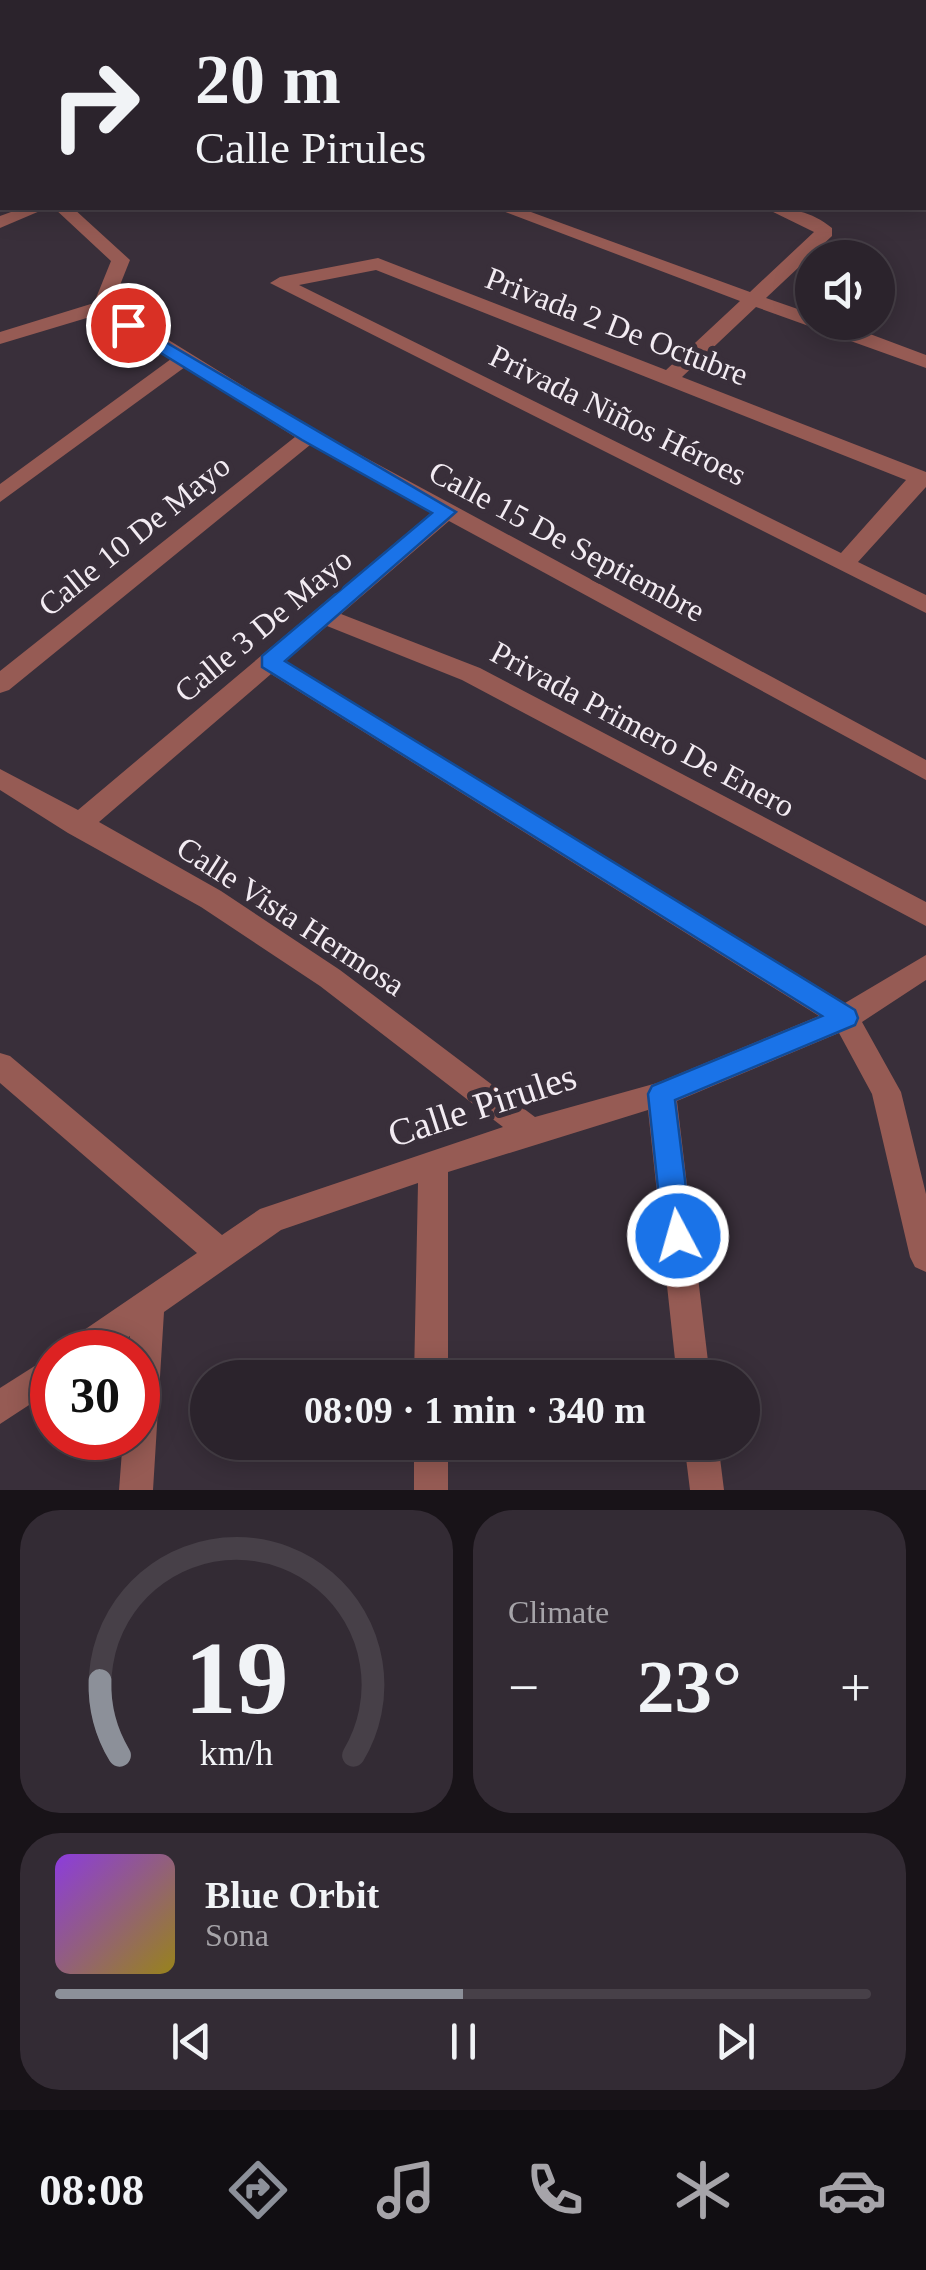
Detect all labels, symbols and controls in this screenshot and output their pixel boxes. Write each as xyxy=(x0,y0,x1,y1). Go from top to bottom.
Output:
icon: right xyxy=(30,40,160,170)
text: 20 m xyxy=(195,41,341,118)
text: Calle Pirules xyxy=(195,123,426,173)
map controls xyxy=(795,240,895,340)
button: sound xyxy=(795,240,895,340)
street label: Privada 2 De Octubre xyxy=(481,259,753,393)
pin xyxy=(86,283,171,368)
icon: arrive xyxy=(101,298,156,353)
street label: Privada Niños Héroes xyxy=(484,337,752,493)
street label: Calle 10 De Mayo xyxy=(31,447,237,623)
street label: Calle 15 De Septiembre xyxy=(423,453,711,629)
street label: Calle 3 De Mayo xyxy=(167,541,359,709)
street label: Privada Primero De Enero xyxy=(485,634,801,824)
street label: Calle Vista Hermosa xyxy=(170,829,412,1003)
street label: Calle Pirules xyxy=(383,1055,581,1155)
position arrow xyxy=(626,1184,730,1288)
speed limit sign: 30 xyxy=(30,1330,160,1460)
text: 08:09 · 1 min · 340 m xyxy=(304,1389,646,1431)
text: Climate xyxy=(508,1594,609,1630)
text: 19 xyxy=(185,1620,289,1735)
text: 23° xyxy=(637,1645,742,1728)
text: − xyxy=(508,1657,539,1718)
text: + xyxy=(840,1657,871,1718)
text: km/h xyxy=(200,1733,273,1773)
text: Blue Orbit xyxy=(205,1874,379,1916)
text: Sona xyxy=(205,1917,269,1953)
icon: previous xyxy=(164,2014,219,2069)
icon: pause xyxy=(436,2014,491,2069)
icon: next xyxy=(708,2014,763,2069)
icon: directions xyxy=(223,2155,293,2225)
icon: music xyxy=(371,2155,441,2225)
icon: phone xyxy=(520,2155,590,2225)
icon: climate xyxy=(668,2155,738,2225)
icon: car xyxy=(817,2155,887,2225)
text: 08:08 xyxy=(39,2165,144,2215)

